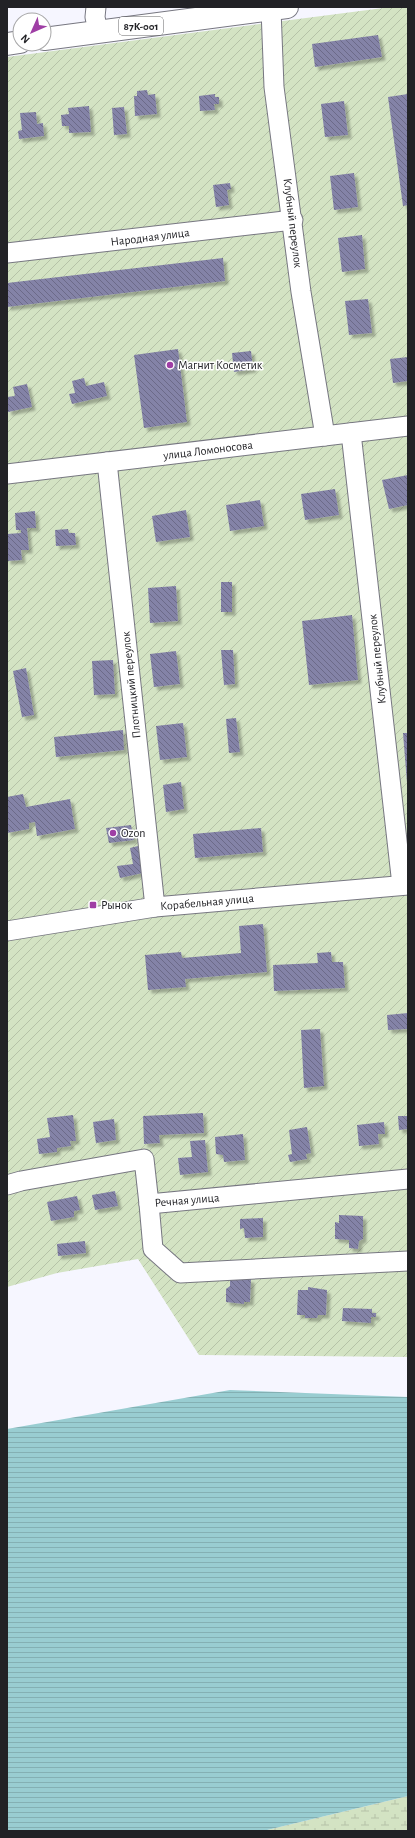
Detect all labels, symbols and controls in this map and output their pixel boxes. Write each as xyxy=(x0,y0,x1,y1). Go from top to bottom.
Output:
north arrow xyxy=(12,12,52,52)
road number: 87К-001 xyxy=(119,17,163,35)
text: N xyxy=(19,32,32,45)
street label: Клубный переулок xyxy=(281,177,305,269)
street label: Народная улица xyxy=(110,226,191,249)
place label: Магнит Косметик xyxy=(178,359,263,371)
marker: Магнит Косметик xyxy=(165,360,175,370)
street label: улица Ломоносова xyxy=(162,438,254,463)
street label: Клубный переулок xyxy=(366,613,389,705)
street label: Плотницкий переулок xyxy=(119,630,144,739)
place label: Ozon xyxy=(121,827,145,839)
marker: Ozon xyxy=(108,828,118,838)
street label: Корабельная улица xyxy=(160,892,255,913)
place label: Рынок xyxy=(101,899,133,911)
marker: Рынок xyxy=(88,900,98,910)
street label: Речная улица xyxy=(154,1191,220,1210)

